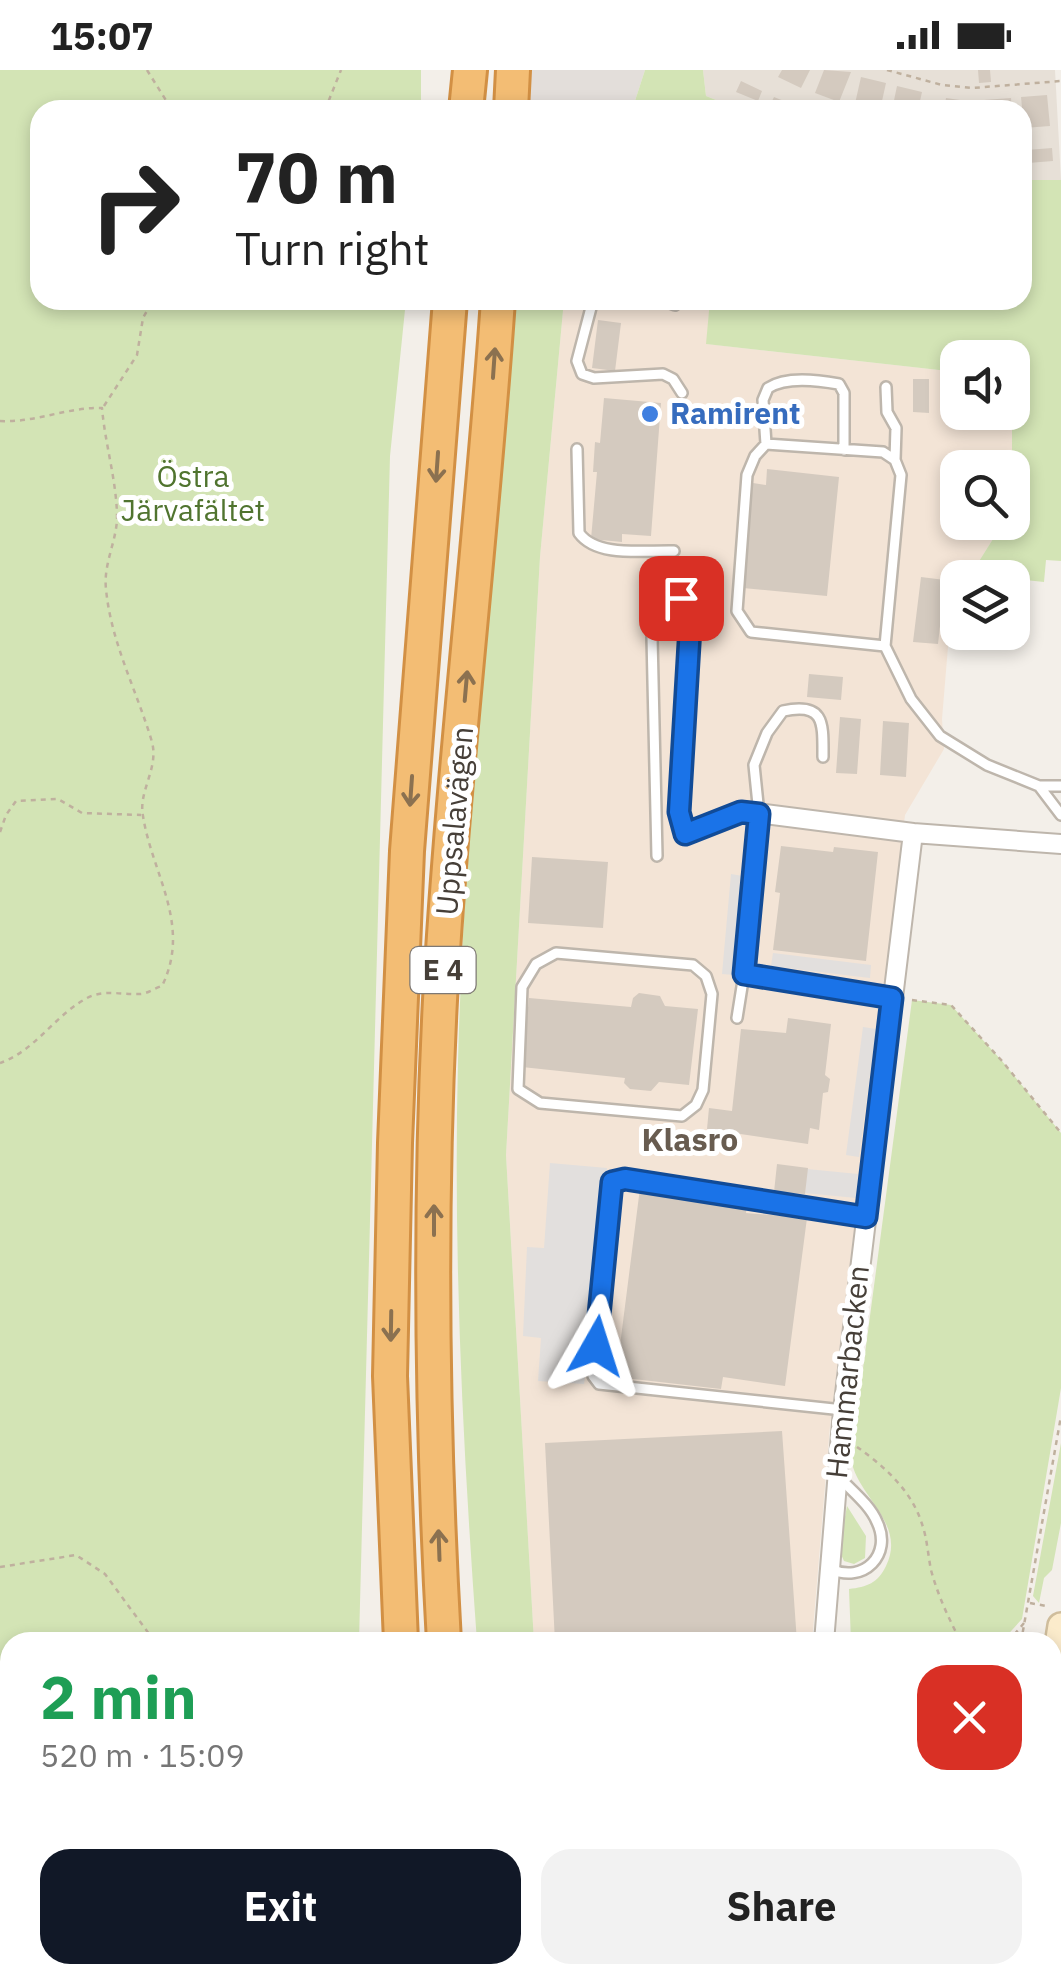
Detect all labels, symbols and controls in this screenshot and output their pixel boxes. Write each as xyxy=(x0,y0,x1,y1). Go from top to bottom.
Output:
text: 15:07 xyxy=(50,11,154,60)
text: 70 m xyxy=(235,131,398,222)
icon: right xyxy=(70,140,200,270)
text: Turn right xyxy=(235,219,430,277)
map controls xyxy=(940,340,1030,650)
button: sound xyxy=(940,340,1030,430)
one-way arrow xyxy=(484,347,503,379)
place label: Ramirent xyxy=(670,393,801,432)
marker: Ramirent xyxy=(639,403,661,425)
one-way arrow xyxy=(427,450,446,482)
button: search xyxy=(940,450,1030,540)
park label: Östra Järvafältet xyxy=(121,456,265,529)
pin xyxy=(639,556,724,641)
button: layers xyxy=(940,560,1030,650)
icon: arrive xyxy=(654,571,709,626)
one-way arrow xyxy=(457,671,476,703)
street label: Uppsalavägen xyxy=(426,725,481,917)
one-way arrow xyxy=(402,774,421,807)
road number: E 4 xyxy=(410,947,476,993)
district label: Klasro xyxy=(642,1118,738,1160)
one-way arrow xyxy=(424,1205,444,1238)
street label: Hammarbacken xyxy=(816,1263,877,1480)
position arrow xyxy=(544,1294,648,1398)
one-way arrow xyxy=(382,1308,400,1341)
one-way arrow xyxy=(429,1530,448,1562)
text: 2 min xyxy=(40,1657,197,1736)
button: close xyxy=(917,1665,1022,1770)
text: 520 m · 15:09 xyxy=(40,1734,245,1776)
button: Exit xyxy=(40,1849,521,1964)
button: Share xyxy=(541,1849,1022,1964)

